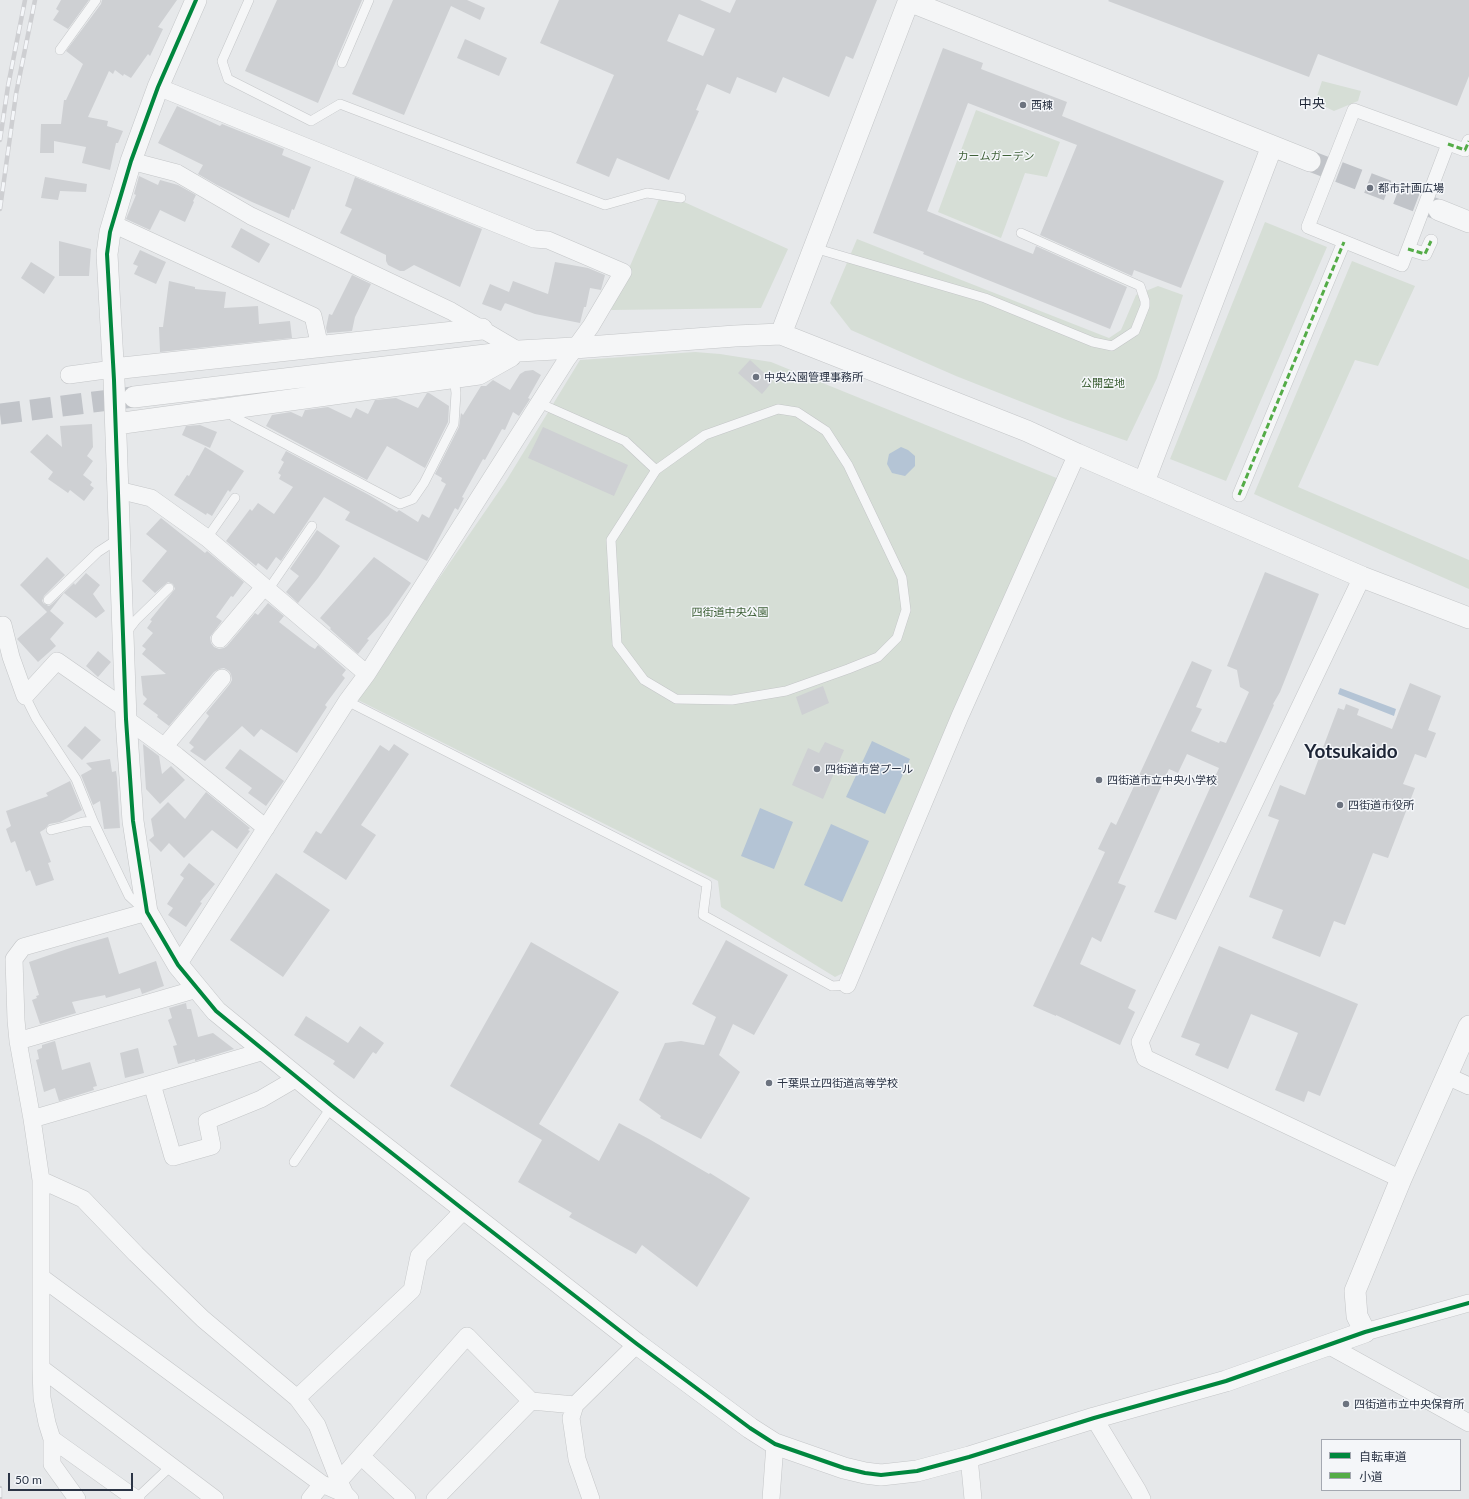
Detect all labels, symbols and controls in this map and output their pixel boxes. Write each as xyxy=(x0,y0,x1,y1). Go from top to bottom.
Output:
district label: 中央 xyxy=(1299,96,1325,112)
place label: 西棟 xyxy=(1031,98,1053,112)
marker: 西棟 xyxy=(1018,100,1028,110)
park label: カームガーデン xyxy=(958,149,1034,163)
place label: 都市計画広場 xyxy=(1378,181,1444,195)
marker: 都市計画広場 xyxy=(1365,183,1375,193)
place label: 中央公園管理事務所 xyxy=(764,370,863,384)
marker: 中央公園管理事務所 xyxy=(751,372,761,382)
park label: 公開空地 xyxy=(1081,376,1125,390)
park label: 四街道中央公園 xyxy=(692,605,768,619)
district label: Yotsukaido xyxy=(1304,741,1398,763)
place label: 四街道市営プール xyxy=(825,762,913,776)
marker: 四街道市営プール xyxy=(812,764,822,774)
place label: 四街道市立中央小学校 xyxy=(1107,773,1217,787)
marker: 四街道市立中央小学校 xyxy=(1094,775,1104,785)
place label: 四街道市役所 xyxy=(1348,798,1414,812)
marker: 四街道市役所 xyxy=(1335,800,1345,810)
place label: 千葉県立四街道高等学校 xyxy=(777,1076,898,1090)
marker: 千葉県立四街道高等学校 xyxy=(764,1078,774,1088)
place label: 四街道市立中央保育所 xyxy=(1354,1397,1464,1411)
marker: 四街道市立中央保育所 xyxy=(1341,1399,1351,1409)
legend xyxy=(1321,1439,1461,1491)
text: 自転車道 xyxy=(1359,1449,1407,1464)
scale bar xyxy=(10,1465,135,1491)
text: 小道 xyxy=(1359,1469,1383,1484)
text: 50 m xyxy=(15,1472,42,1487)

